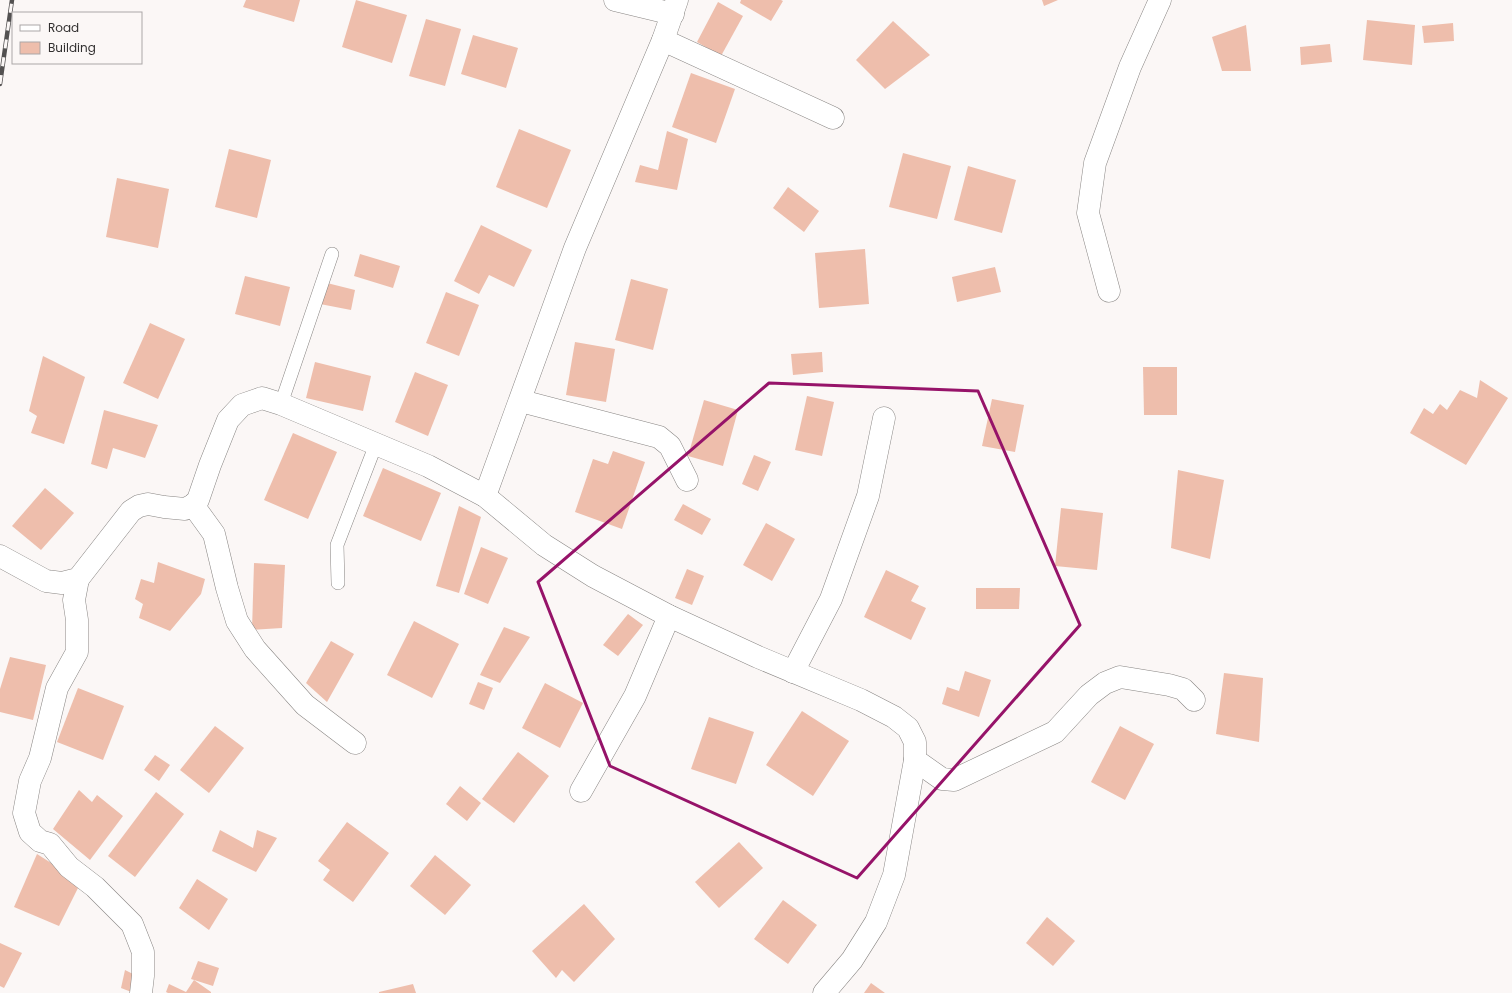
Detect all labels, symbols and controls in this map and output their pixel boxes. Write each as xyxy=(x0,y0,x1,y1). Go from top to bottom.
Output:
legend xyxy=(12,12,142,64)
text: Road xyxy=(48,19,79,36)
text: Building xyxy=(48,39,96,56)

